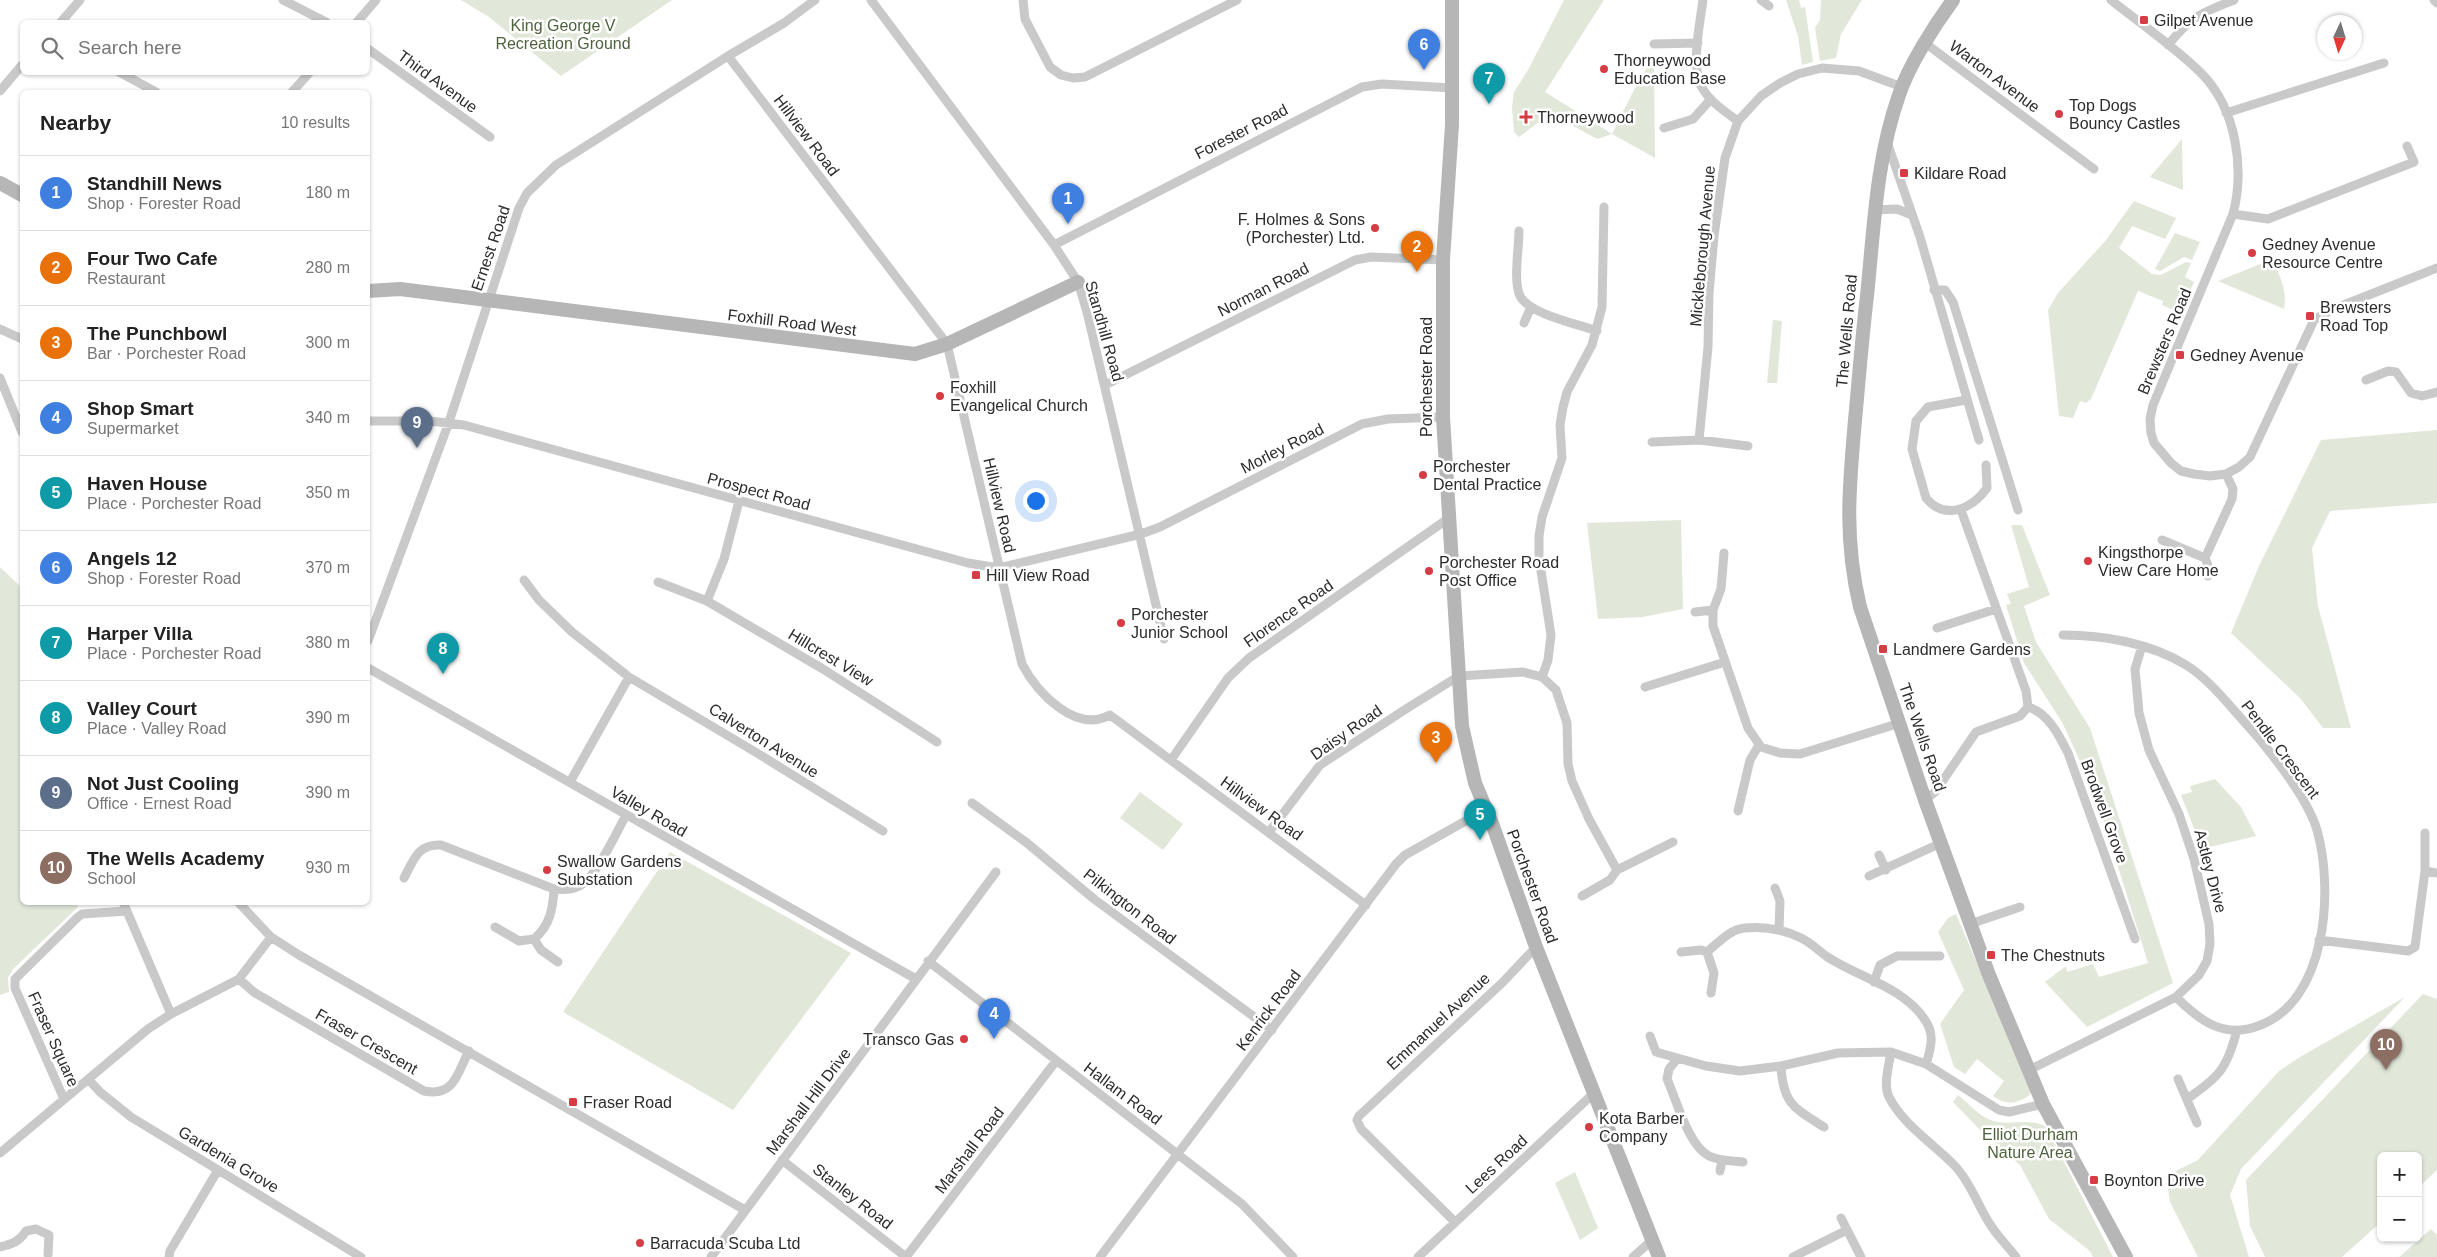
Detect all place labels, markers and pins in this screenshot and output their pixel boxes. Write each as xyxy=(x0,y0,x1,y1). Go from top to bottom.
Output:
place label: Gilpet Avenue xyxy=(2154,12,2253,29)
marker: Gilpet Avenue xyxy=(2138,14,2150,26)
pin: 6 xyxy=(1408,29,1440,70)
place label: Thorneywood Education Base xyxy=(1614,52,1726,87)
pin: 7 xyxy=(1473,63,1505,104)
marker: Thorneywood Education Base xyxy=(1598,63,1610,75)
place label: Top Dogs Bouncy Castles xyxy=(2069,97,2180,132)
marker: Top Dogs Bouncy Castles xyxy=(2053,108,2065,120)
place label: Thorneywood xyxy=(1537,109,1634,126)
marker: Thorneywood xyxy=(1519,110,1533,124)
place label: Kildare Road xyxy=(1914,165,2007,182)
marker: Kildare Road xyxy=(1898,167,1910,179)
pin: 1 xyxy=(1052,183,1084,224)
place label: F. Holmes & Sons (Porchester) Ltd. xyxy=(1238,211,1365,246)
marker: F. Holmes & Sons (Porchester) Ltd. xyxy=(1369,222,1381,234)
pin: 2 xyxy=(1401,231,1433,272)
place label: Gedney Avenue Resource Centre xyxy=(2262,236,2383,271)
marker: Gedney Avenue Resource Centre xyxy=(2246,247,2258,259)
place label: Brewsters Road Top xyxy=(2320,299,2391,334)
marker: Brewsters Road Top xyxy=(2304,310,2316,322)
place label: Gedney Avenue xyxy=(2190,347,2304,364)
marker: Gedney Avenue xyxy=(2174,349,2186,361)
place label: Foxhill Evangelical Church xyxy=(950,379,1088,414)
marker: Foxhill Evangelical Church xyxy=(934,390,946,402)
pin: 9 xyxy=(401,407,433,448)
place label: Porchester Dental Practice xyxy=(1433,458,1542,493)
marker: Porchester Dental Practice xyxy=(1417,469,1429,481)
place label: Kingsthorpe View Care Home xyxy=(2098,544,2219,579)
place label: Porchester Road Post Office xyxy=(1439,554,1559,589)
marker: Kingsthorpe View Care Home xyxy=(2082,555,2094,567)
marker: Porchester Road Post Office xyxy=(1423,565,1435,577)
place label: Hill View Road xyxy=(986,567,1090,584)
marker: Hill View Road xyxy=(970,569,982,581)
place label: Porchester Junior School xyxy=(1131,606,1228,641)
marker: Porchester Junior School xyxy=(1115,617,1127,629)
pin: 8 xyxy=(427,633,459,674)
place label: Landmere Gardens xyxy=(1893,641,2031,658)
marker: Landmere Gardens xyxy=(1877,643,1889,655)
pin: 3 xyxy=(1420,722,1452,763)
pin: 5 xyxy=(1464,799,1496,840)
place label: Swallow Gardens Substation xyxy=(557,853,682,888)
marker: Swallow Gardens Substation xyxy=(541,864,553,876)
place label: The Chestnuts xyxy=(2001,947,2105,964)
marker: The Chestnuts xyxy=(1985,949,1997,961)
pin: 4 xyxy=(978,998,1010,1039)
pin: 10 xyxy=(2370,1029,2402,1070)
place label: Transco Gas xyxy=(863,1031,954,1048)
marker: Transco Gas xyxy=(958,1033,970,1045)
place label: Fraser Road xyxy=(583,1094,672,1111)
marker: Fraser Road xyxy=(567,1096,579,1108)
place label: Kota Barber Company xyxy=(1599,1110,1685,1145)
marker: Kota Barber Company xyxy=(1583,1121,1595,1133)
place label: Boynton Drive xyxy=(2104,1172,2205,1189)
marker: Boynton Drive xyxy=(2088,1174,2100,1186)
place label: Barracuda Scuba Ltd xyxy=(650,1235,800,1252)
marker: Barracuda Scuba Ltd xyxy=(634,1237,646,1249)

